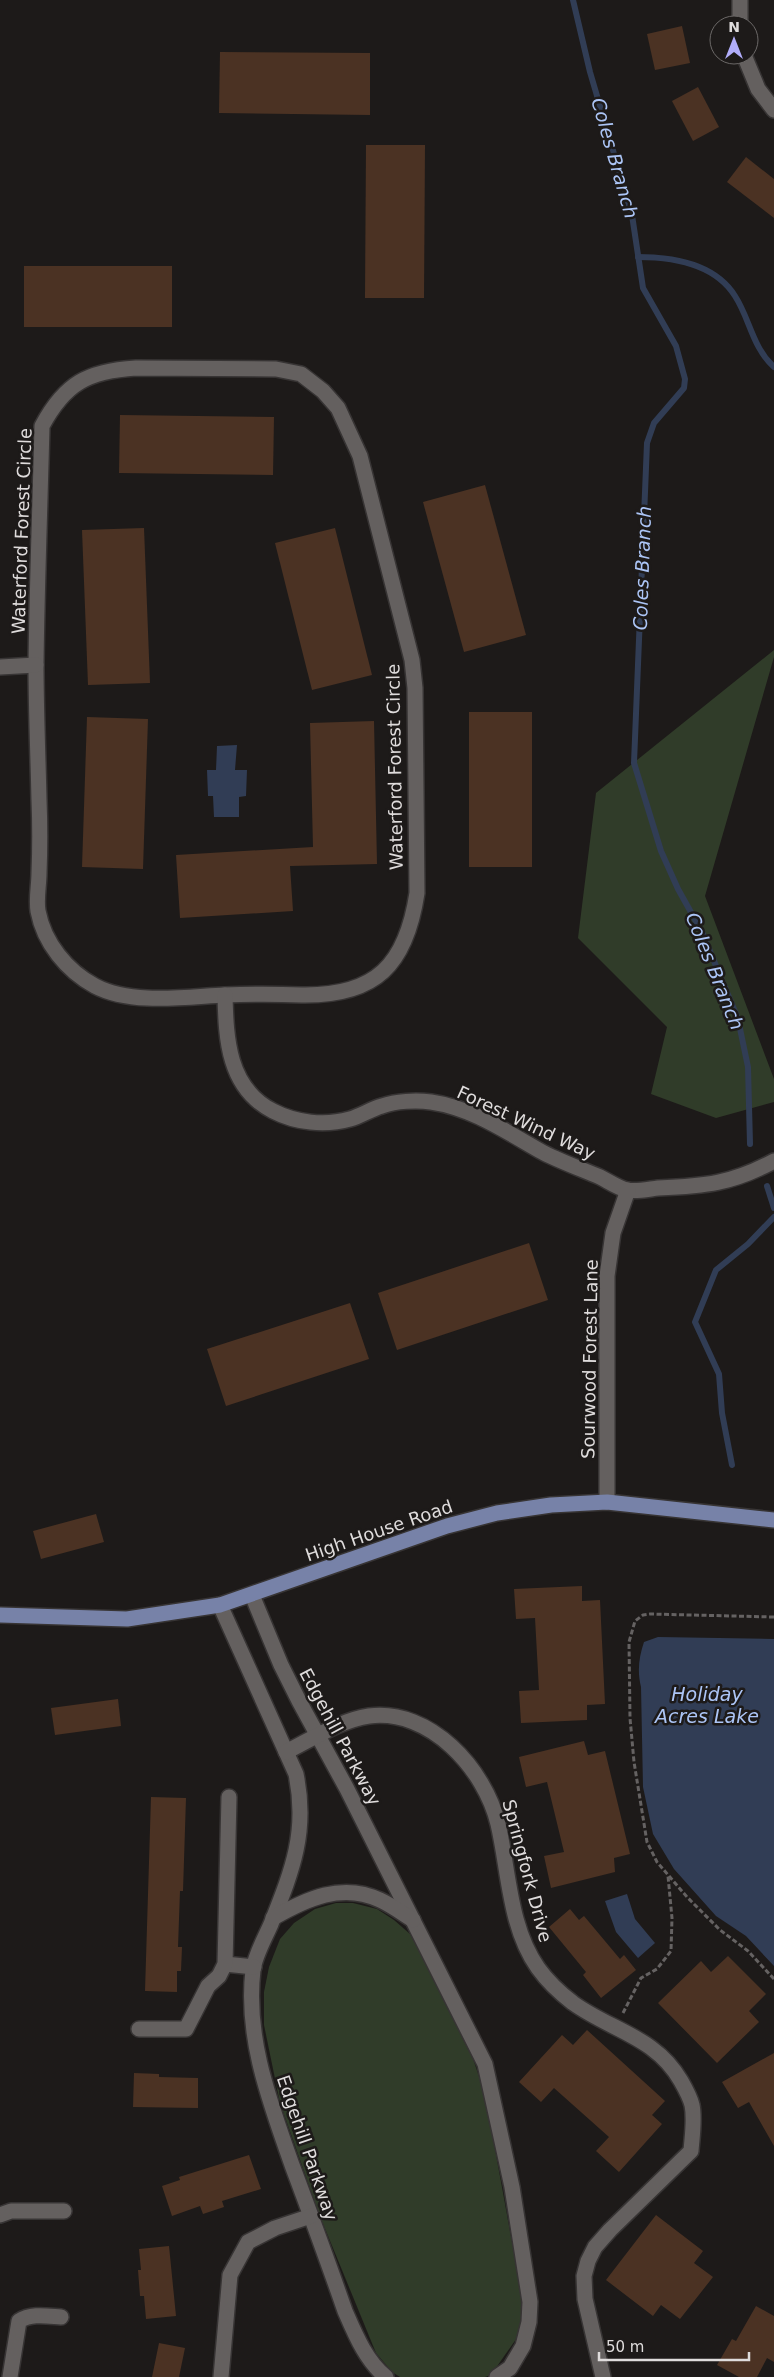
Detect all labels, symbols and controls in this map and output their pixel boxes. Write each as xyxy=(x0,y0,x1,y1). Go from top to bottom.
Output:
north arrow xyxy=(709,15,759,65)
text: N xyxy=(728,19,740,35)
water label: Coles Branch xyxy=(587,95,643,221)
street label: Waterford Forest Circle xyxy=(7,428,36,634)
water label: Coles Branch xyxy=(629,505,655,631)
street label: Waterford Forest Circle xyxy=(382,664,407,870)
water label: Coles Branch xyxy=(681,909,749,1033)
street label: Forest Wind Way xyxy=(454,1081,599,1164)
street label: Sourwood Forest Lane xyxy=(577,1259,602,1459)
street label: High House Road xyxy=(302,1495,455,1566)
street label: Edgehill Parkway xyxy=(295,1664,386,1809)
water label: Holiday Acres Lake xyxy=(653,1683,759,1727)
street label: Springfork Drive xyxy=(498,1797,557,1945)
street label: Edgehill Parkway xyxy=(273,2072,342,2224)
scale bar xyxy=(599,2330,749,2362)
text: 50 m xyxy=(606,2338,644,2356)

